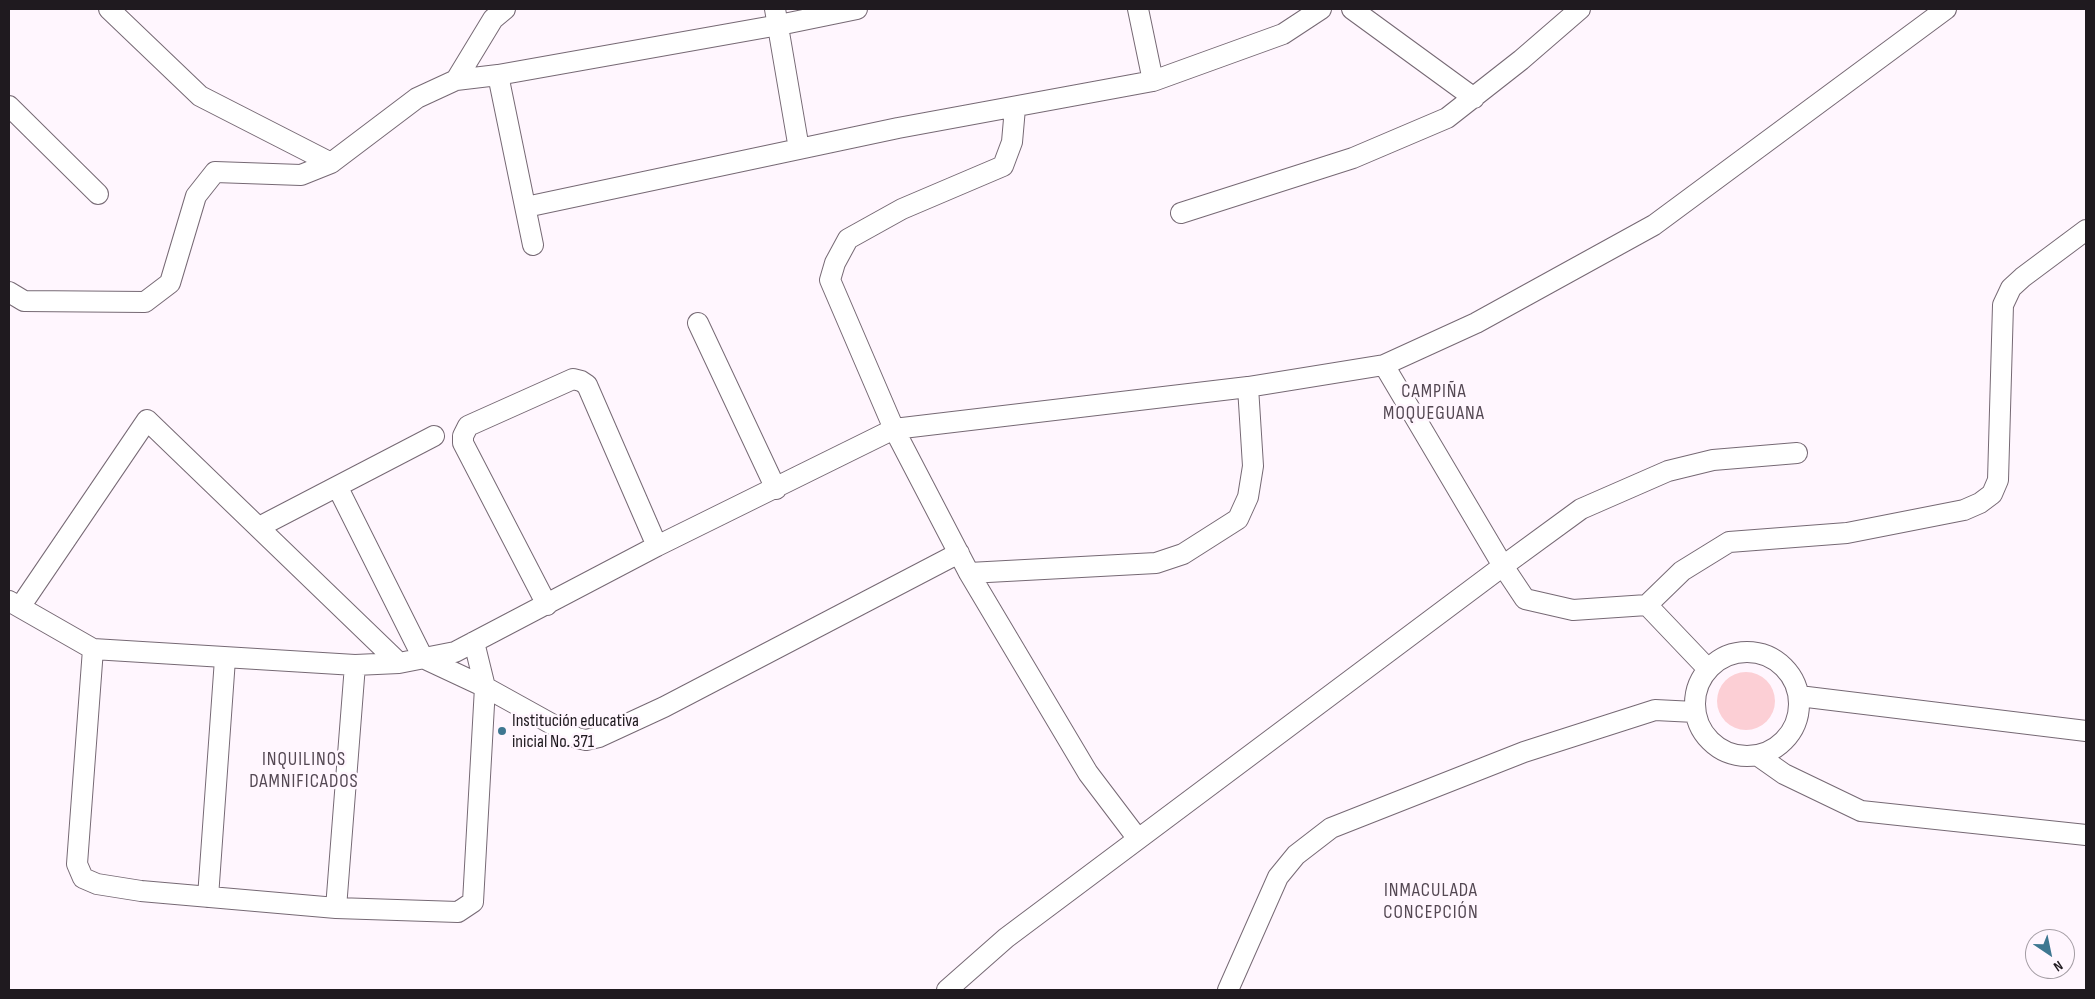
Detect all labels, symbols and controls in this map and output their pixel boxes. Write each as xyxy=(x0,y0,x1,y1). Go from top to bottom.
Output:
district label: CAMPIÑA MOQUEGUANA xyxy=(1382,381,1486,425)
place label: Institución educativa inicial No. 371 xyxy=(512,710,639,752)
marker: Institución educativa inicial No. 371 xyxy=(496,725,508,737)
district label: INQUILINOS DAMNIFICADOS xyxy=(248,749,360,793)
district label: INMACULADA CONCEPCIÓN xyxy=(1382,880,1480,924)
north arrow xyxy=(2025,929,2075,979)
text: N xyxy=(2050,957,2066,975)

